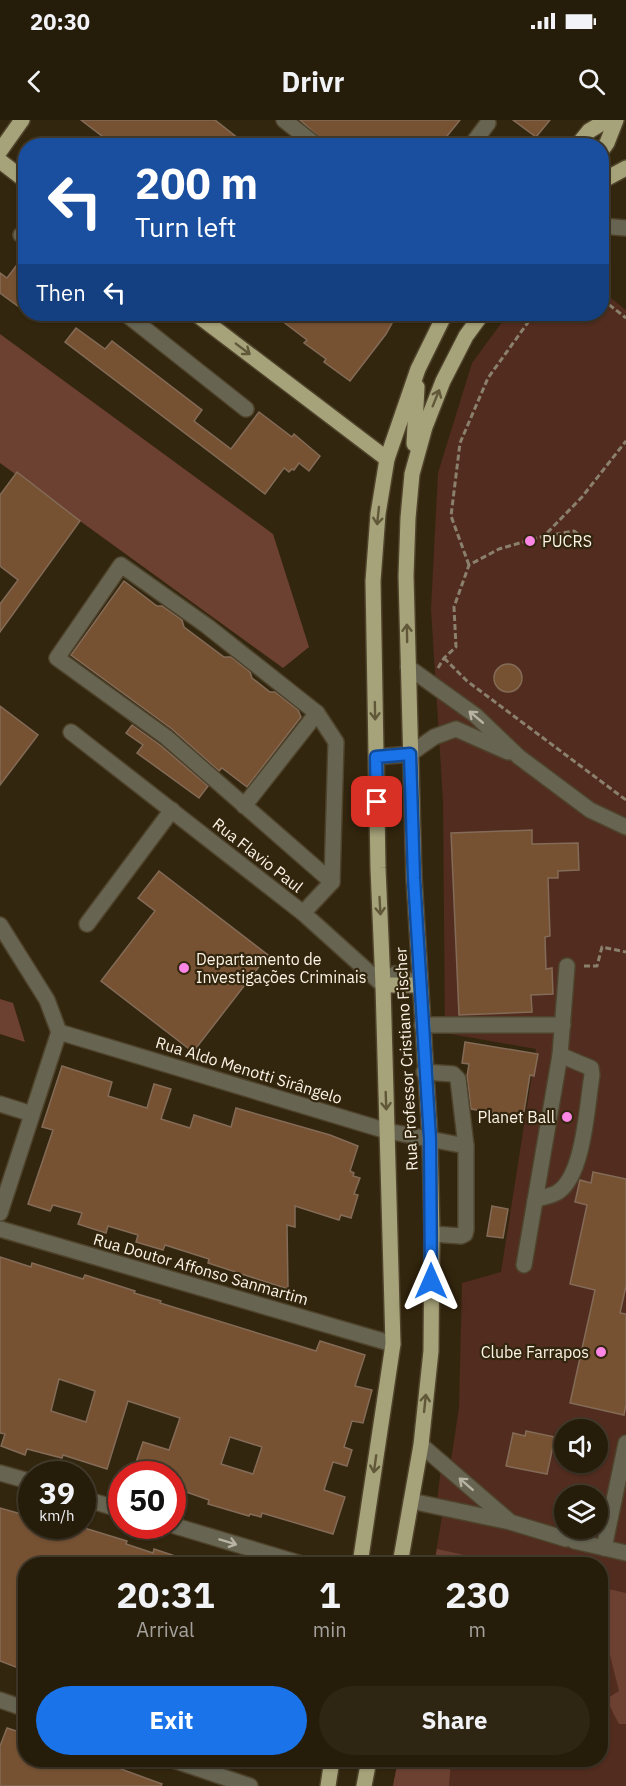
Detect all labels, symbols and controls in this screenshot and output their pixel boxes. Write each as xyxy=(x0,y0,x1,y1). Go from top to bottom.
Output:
text: 20:30 xyxy=(30,7,90,36)
text: Drivr xyxy=(282,64,344,99)
icon: back xyxy=(18,65,51,98)
icon: search xyxy=(575,65,608,98)
text: 200 m xyxy=(135,156,258,211)
icon: left xyxy=(36,162,114,240)
text: Turn left xyxy=(135,209,236,244)
icon: left xyxy=(98,276,131,309)
text: Then xyxy=(36,278,86,307)
one-way arrow xyxy=(235,342,251,355)
one-way arrow xyxy=(431,390,442,408)
one-way arrow xyxy=(372,506,383,526)
place label: PUCRS xyxy=(542,531,592,551)
marker: PUCRS xyxy=(523,534,537,548)
one-way arrow xyxy=(401,624,413,644)
one-way arrow xyxy=(369,701,381,721)
one-way arrow xyxy=(469,710,484,724)
pin xyxy=(351,776,402,827)
icon: arrive xyxy=(360,785,393,818)
street label: Rua Flavio Paul xyxy=(209,813,307,897)
one-way arrow xyxy=(374,896,385,916)
street label: Rua Professor Cristiano Fischer xyxy=(390,947,422,1171)
place label: Departamento de Investigações Criminais xyxy=(196,949,367,987)
marker: Departamento de Investigações Criminais xyxy=(177,961,191,975)
street label: Rua Aldo Menotti Sirângelo xyxy=(153,1032,345,1108)
one-way arrow xyxy=(381,1091,392,1111)
place label: Planet Ball xyxy=(478,1107,555,1127)
marker: Planet Ball xyxy=(560,1110,574,1124)
street label: Rua Doutor Affonso Sanmartim xyxy=(91,1229,311,1309)
position arrow xyxy=(399,1249,463,1313)
place label: Clube Farrapos xyxy=(481,1342,589,1362)
marker: Clube Farrapos xyxy=(594,1345,608,1359)
one-way arrow xyxy=(420,1394,431,1413)
map controls xyxy=(554,1419,608,1539)
button: sound xyxy=(554,1419,608,1473)
one-way arrow xyxy=(370,1454,381,1474)
speed limit sign: 50 xyxy=(108,1461,186,1539)
text: 39 xyxy=(39,1473,75,1512)
one-way arrow xyxy=(459,1477,474,1491)
button: layers xyxy=(554,1485,608,1539)
text: km/h xyxy=(39,1506,75,1525)
one-way arrow xyxy=(219,1537,238,1548)
text: 20:31 xyxy=(116,1571,215,1618)
text: 1 xyxy=(319,1571,341,1618)
text: 230 xyxy=(445,1571,510,1618)
text: Arrival xyxy=(136,1616,195,1643)
text: min xyxy=(313,1616,347,1643)
text: m xyxy=(469,1616,486,1643)
button: Exit xyxy=(36,1686,307,1755)
button: Share xyxy=(319,1686,590,1755)

